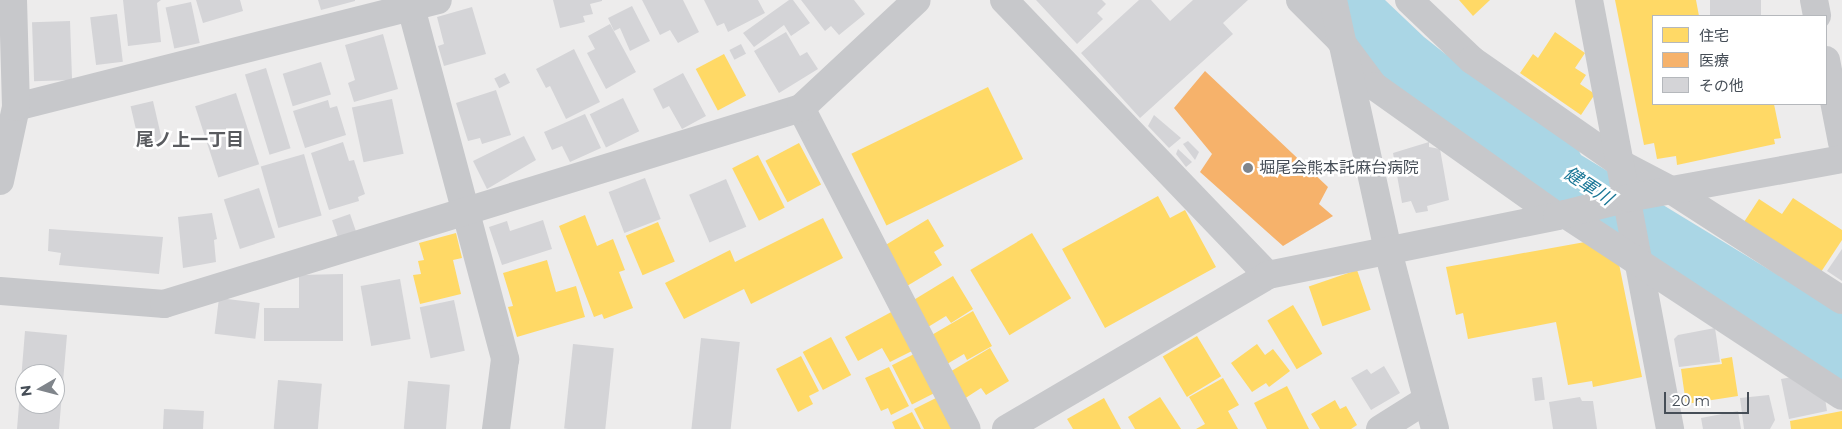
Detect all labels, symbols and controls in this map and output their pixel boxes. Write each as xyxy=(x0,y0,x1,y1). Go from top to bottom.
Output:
legend xyxy=(1652,15,1827,105)
text: 住宅 xyxy=(1699,26,1729,45)
text: 医療 xyxy=(1699,51,1729,70)
text: その他 xyxy=(1699,76,1744,95)
district label: 尾ノ上一丁目 xyxy=(136,129,244,151)
place label: 堀尾会熊本託麻台病院 xyxy=(1259,158,1419,178)
marker: 堀尾会熊本託麻台病院 xyxy=(1241,161,1255,175)
water label: 健軍川 xyxy=(1559,162,1617,210)
north arrow xyxy=(15,364,65,414)
scale bar xyxy=(1667,382,1752,414)
text: N xyxy=(16,384,36,398)
text: 20 m xyxy=(1672,391,1710,410)

